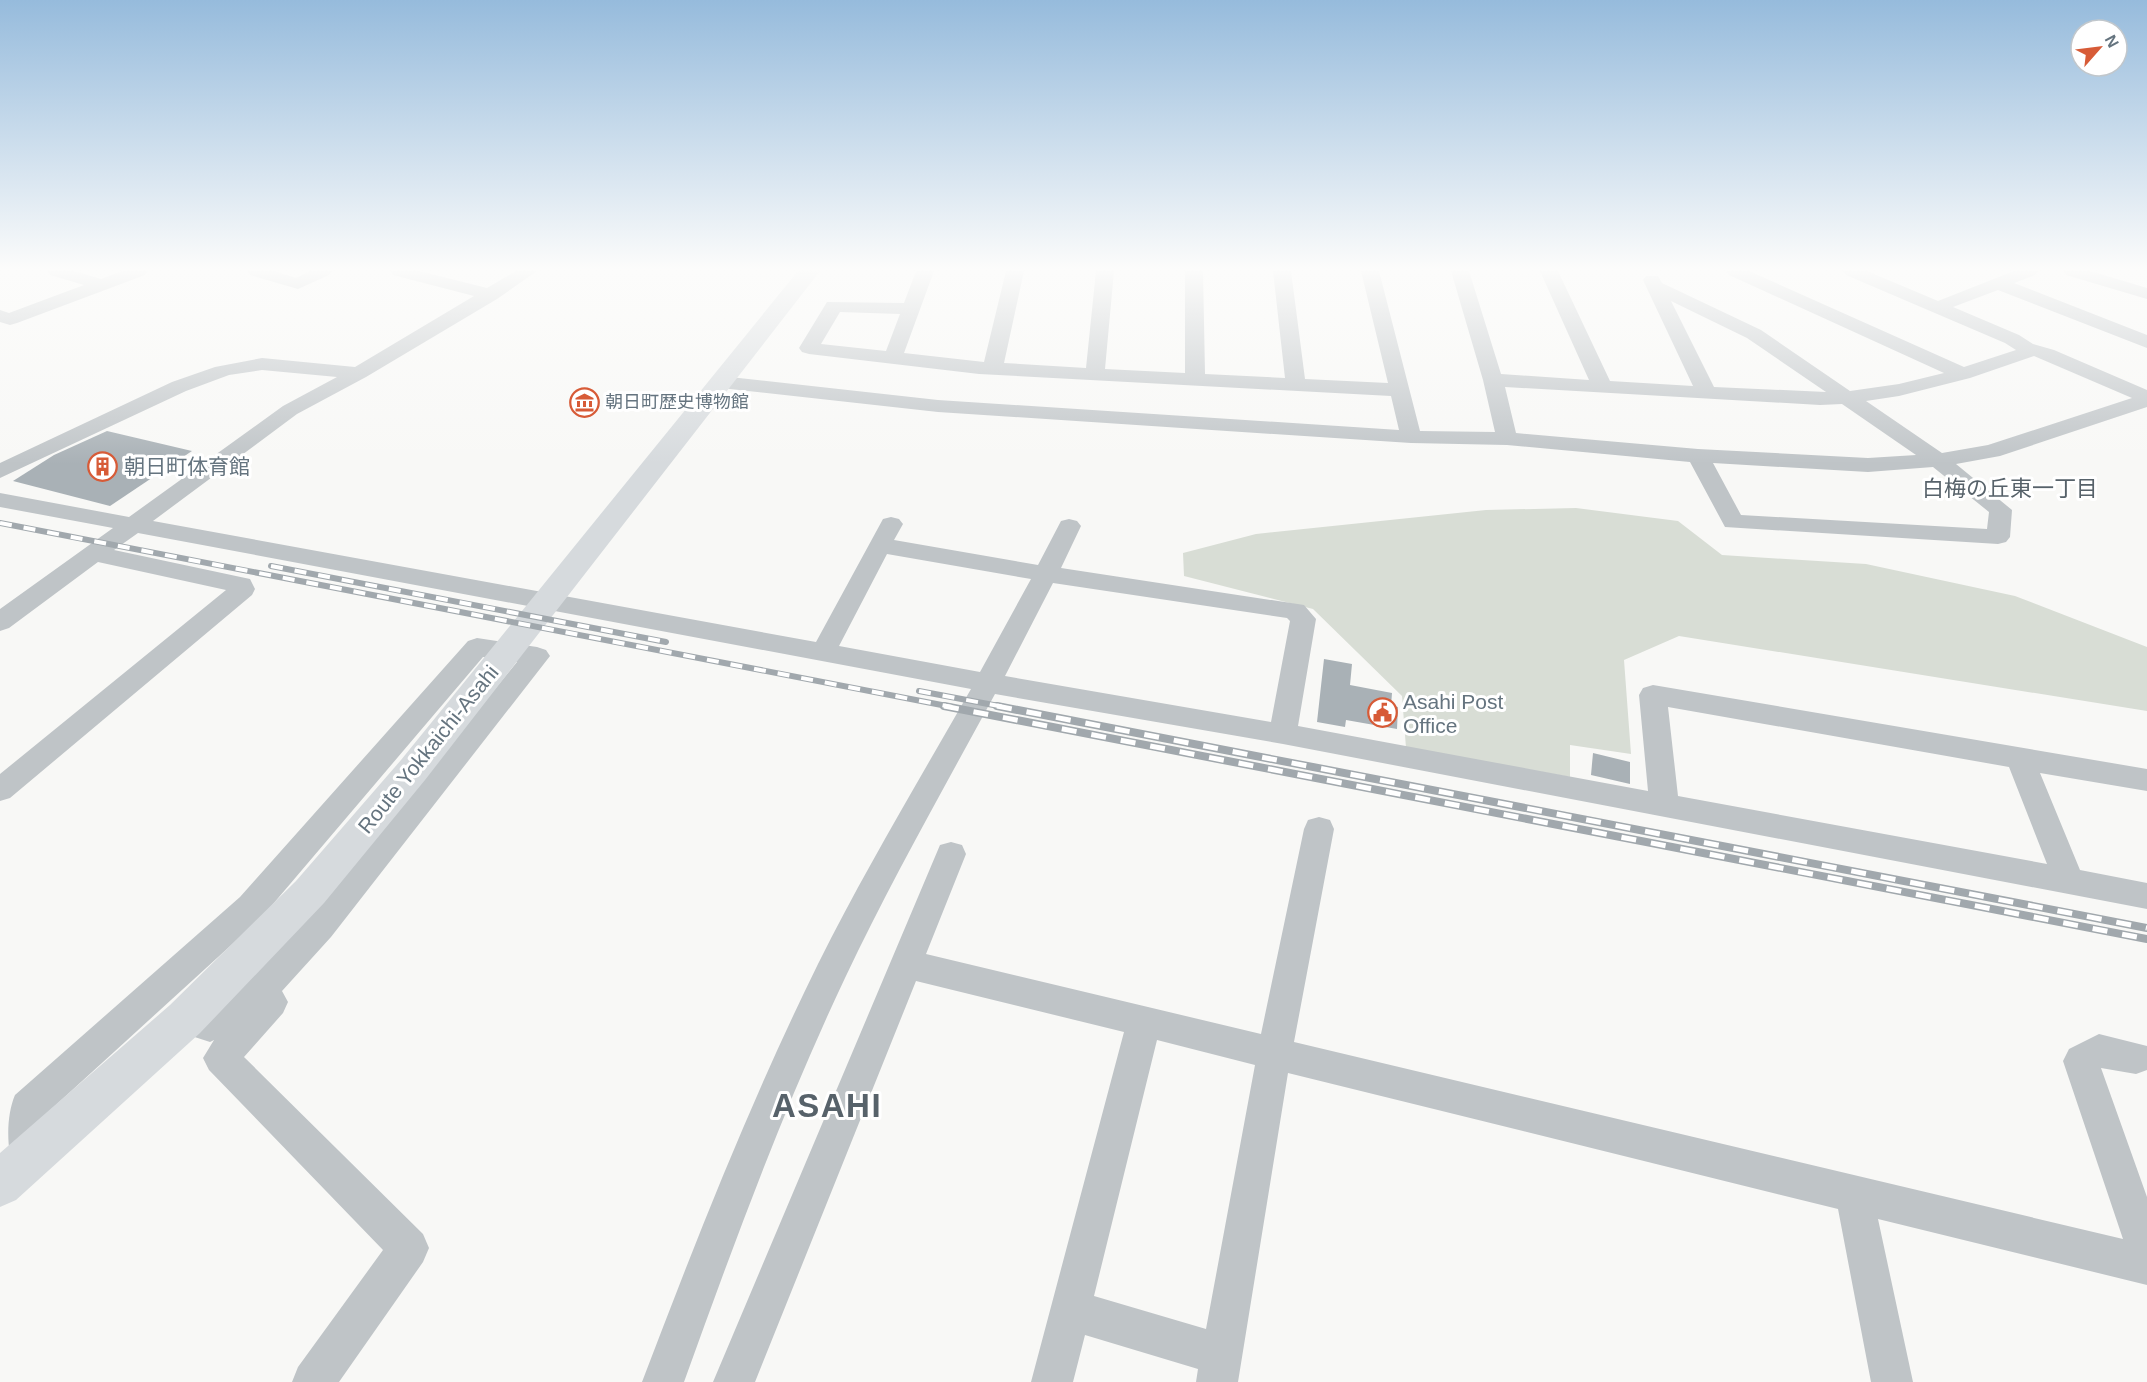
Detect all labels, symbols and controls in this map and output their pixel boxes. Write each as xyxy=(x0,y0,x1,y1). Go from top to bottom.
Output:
north arrow xyxy=(2069,18,2129,78)
text: N xyxy=(2102,32,2122,50)
museum icon: 朝日町歴史博物館 xyxy=(568,386,600,418)
place label: 朝日町歴史博物館 xyxy=(605,392,749,412)
building icon: 朝日町体育館 xyxy=(87,450,119,482)
place label: 朝日町体育館 xyxy=(124,455,250,478)
district label: 白梅の丘東一丁目 xyxy=(1922,476,2098,501)
street label: Route Yokkaichi-Asahi xyxy=(353,661,503,837)
place label: Asahi Post Office xyxy=(1403,690,1504,737)
public building icon: Asahi Post Office xyxy=(1366,697,1398,729)
district label: ASAHI xyxy=(772,1087,882,1124)

